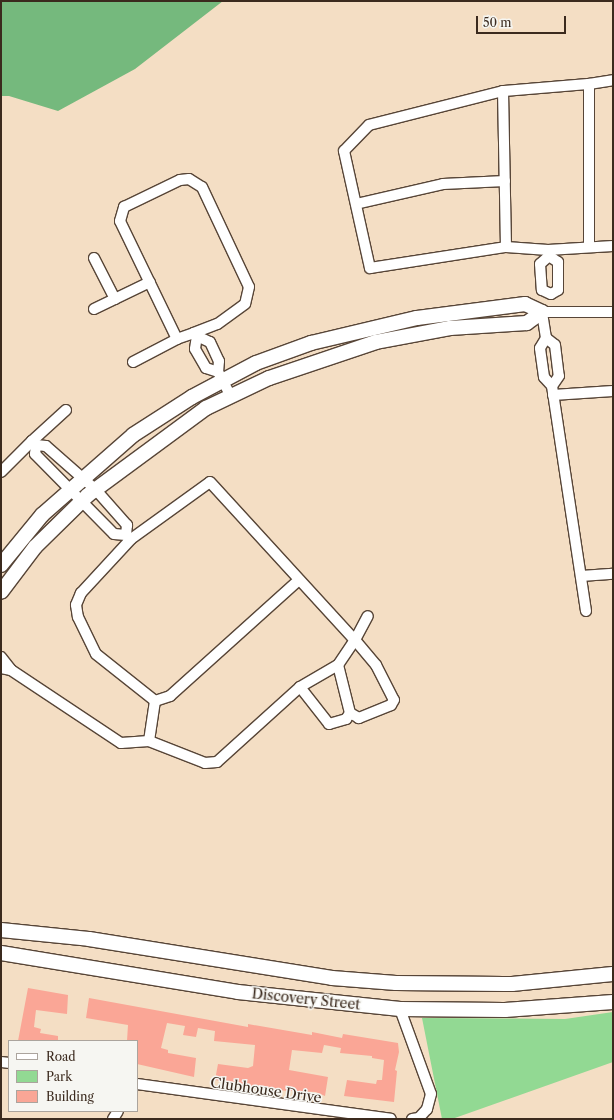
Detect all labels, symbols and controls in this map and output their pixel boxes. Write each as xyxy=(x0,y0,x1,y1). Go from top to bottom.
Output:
scale bar xyxy=(478,8,568,34)
text: 50 m xyxy=(483,15,512,30)
street label: Discovery Street xyxy=(251,985,361,1013)
legend xyxy=(8,1040,138,1112)
text: Road xyxy=(46,1049,76,1064)
text: Park xyxy=(46,1069,72,1084)
street label: Clubhouse Drive xyxy=(209,1074,323,1106)
text: Building xyxy=(46,1089,94,1104)

